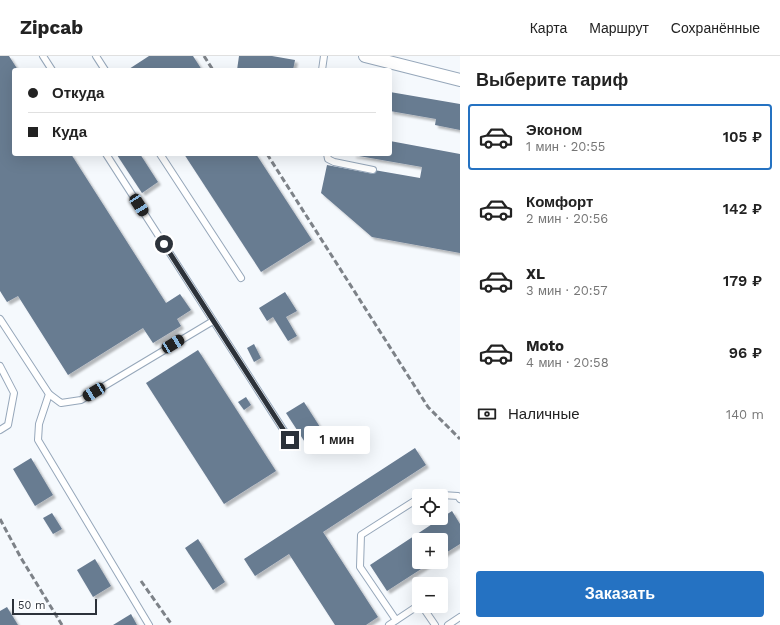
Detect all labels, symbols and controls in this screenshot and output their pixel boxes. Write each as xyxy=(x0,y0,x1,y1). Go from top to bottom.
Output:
text: Zipcab xyxy=(20,16,83,39)
text: Карта xyxy=(530,20,567,36)
text: Маршрут xyxy=(589,20,649,36)
text: Сохранённые xyxy=(671,20,760,36)
text: Выберите тариф xyxy=(476,69,628,90)
text: Откуда xyxy=(52,84,104,102)
icon: car xyxy=(478,119,514,155)
text: Эконом xyxy=(526,121,582,139)
text: Куда xyxy=(52,123,87,141)
text: 105 ₽ xyxy=(723,128,762,146)
text: 1 мин · 20:55 xyxy=(526,139,605,154)
icon: car xyxy=(478,191,514,227)
car xyxy=(127,192,151,218)
text: Комфорт xyxy=(526,193,593,211)
text: 142 ₽ xyxy=(723,200,762,218)
text: 2 мин · 20:56 xyxy=(526,211,608,226)
route start xyxy=(155,235,173,253)
icon: car xyxy=(478,263,514,299)
text: XL xyxy=(526,265,545,283)
text: 179 ₽ xyxy=(723,272,762,290)
text: 3 мин · 20:57 xyxy=(526,283,608,298)
car xyxy=(160,333,186,355)
icon: car xyxy=(478,335,514,371)
text: Moto xyxy=(526,337,564,355)
text: 96 ₽ xyxy=(729,344,762,362)
text: 4 мин · 20:58 xyxy=(526,355,609,370)
car xyxy=(81,381,107,403)
icon: cash xyxy=(476,403,498,425)
text: Наличные xyxy=(508,405,580,423)
text: 140 m xyxy=(726,407,764,422)
callout: 1 мин xyxy=(304,426,370,454)
route end xyxy=(281,431,299,449)
text: 1 мин xyxy=(320,432,354,447)
map controls xyxy=(412,489,448,613)
button: locate xyxy=(412,489,448,525)
button: + xyxy=(412,533,448,569)
button: Заказать xyxy=(476,571,764,617)
button: − xyxy=(412,577,448,613)
scale bar xyxy=(12,597,97,616)
text: 50 m xyxy=(18,599,45,612)

